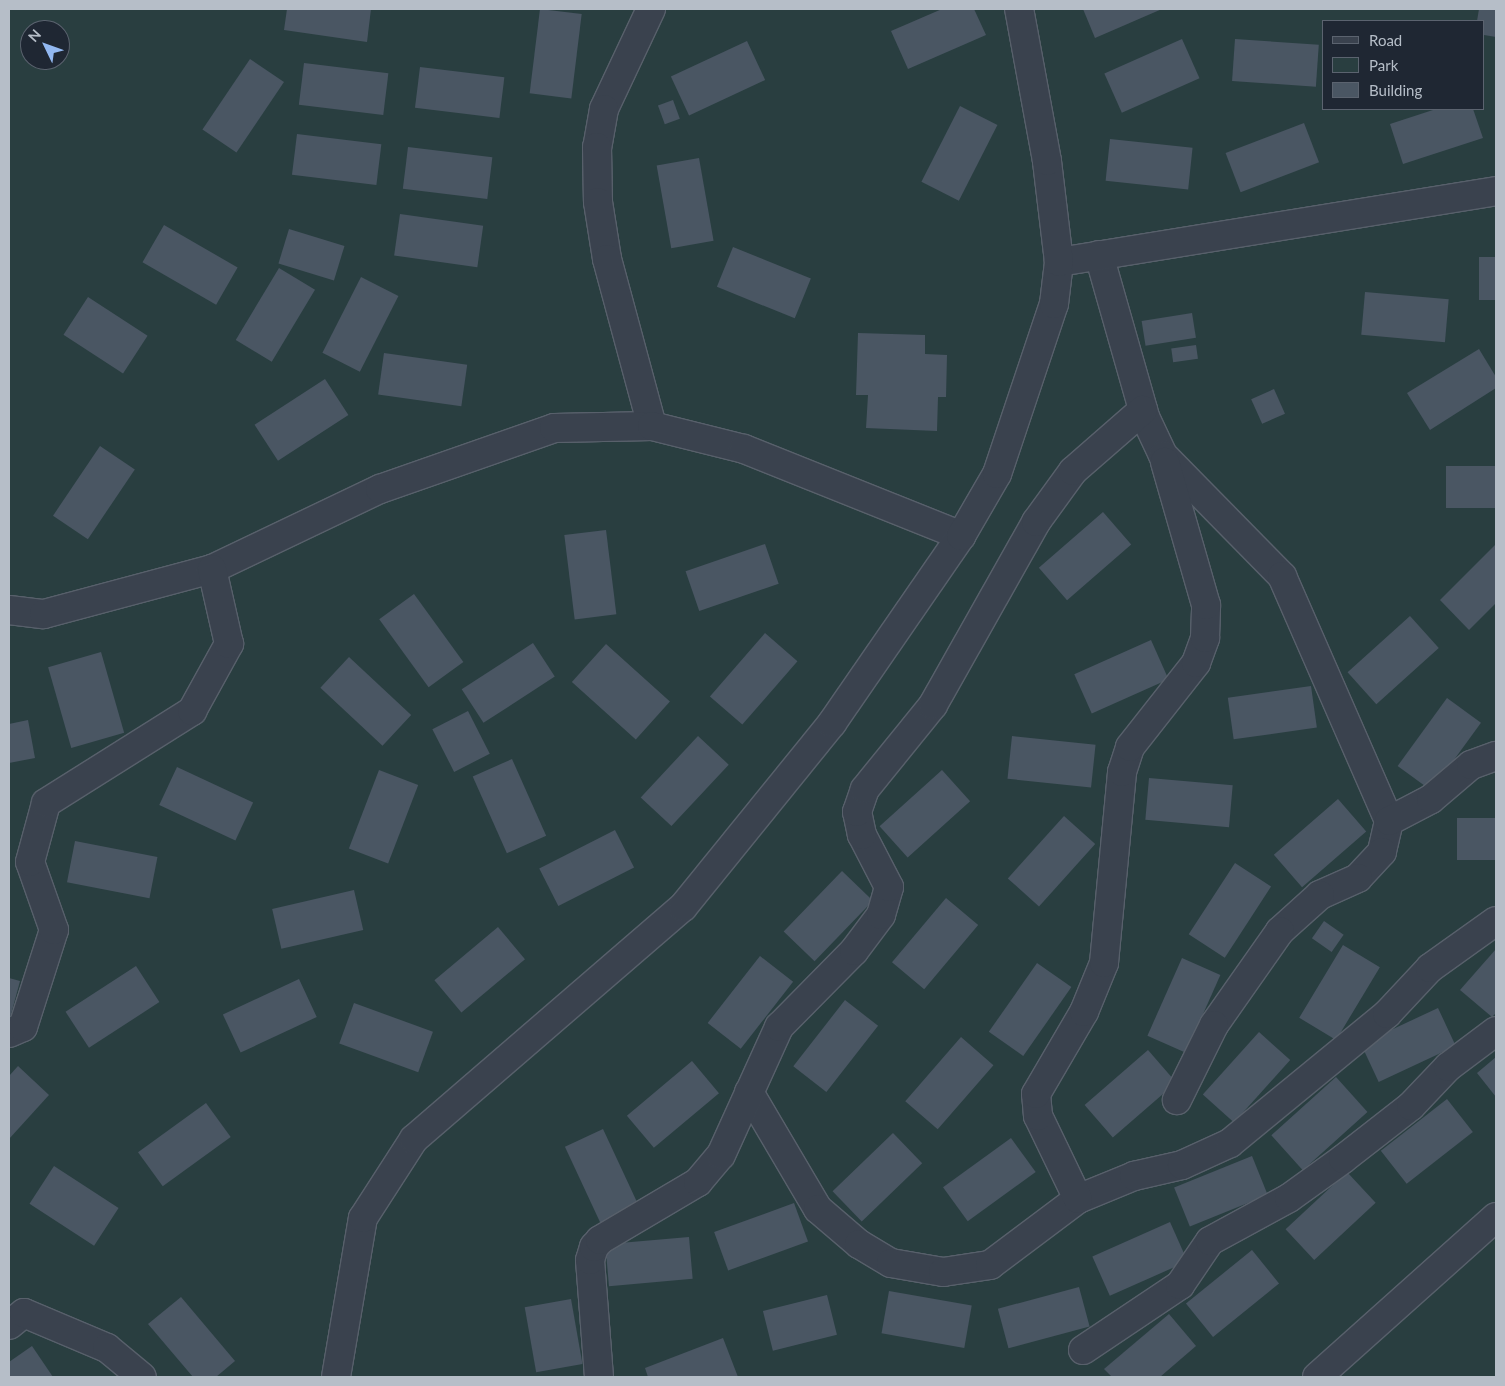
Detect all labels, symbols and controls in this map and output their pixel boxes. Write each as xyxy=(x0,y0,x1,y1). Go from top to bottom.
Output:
north arrow xyxy=(20,20,70,70)
legend xyxy=(1322,20,1485,110)
text: N xyxy=(24,26,44,45)
text: Road xyxy=(1369,31,1402,49)
text: Park xyxy=(1369,56,1398,74)
text: Building xyxy=(1369,81,1422,99)

